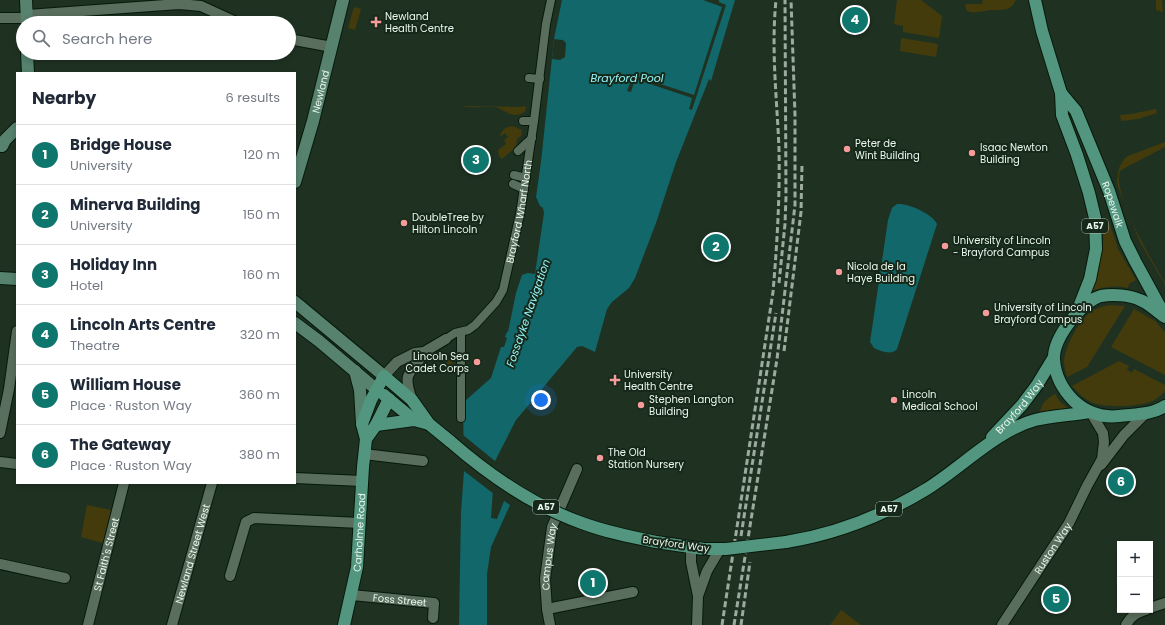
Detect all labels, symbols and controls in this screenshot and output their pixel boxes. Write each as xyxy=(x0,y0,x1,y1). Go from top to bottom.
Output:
pin: 4 xyxy=(842,5,868,35)
place label: Newland Health Centre xyxy=(385,9,454,36)
search box xyxy=(16,16,296,60)
marker: Newland Health Centre xyxy=(370,16,382,28)
icon: search xyxy=(30,27,52,49)
text: Search here xyxy=(62,28,152,49)
street label: Newland xyxy=(308,68,333,115)
water label: Brayford Pool xyxy=(590,70,664,86)
text: Nearby xyxy=(32,86,96,110)
text: 6 results xyxy=(226,88,280,107)
text: Bridge House xyxy=(70,134,172,155)
place label: Peter de Wint Building xyxy=(855,136,920,163)
place label: Isaac Newton Building xyxy=(980,140,1048,167)
marker: Peter de Wint Building xyxy=(842,144,852,154)
text: 1 xyxy=(43,145,47,164)
text: 120 m xyxy=(243,145,280,164)
pin: 3 xyxy=(463,145,489,175)
marker: Isaac Newton Building xyxy=(967,148,977,158)
text: University xyxy=(70,156,133,175)
street label: Brayford Wharf North xyxy=(502,159,536,265)
street label: Ropewalk xyxy=(1098,179,1128,230)
text: Minerva Building xyxy=(70,194,200,215)
text: 2 xyxy=(41,205,49,224)
text: 150 m xyxy=(243,205,280,224)
place label: DoubleTree by Hilton Lincoln xyxy=(412,210,484,237)
text: University xyxy=(70,216,133,235)
marker: DoubleTree by Hilton Lincoln xyxy=(399,218,409,228)
road number: A57 xyxy=(1082,219,1108,233)
pin: 2 xyxy=(703,232,729,262)
place label: University of Lincoln - Brayford Campus xyxy=(953,233,1051,260)
marker: University of Lincoln - Brayford Campus xyxy=(940,241,950,251)
text: Holiday Inn xyxy=(70,254,157,275)
water label: Fossdyke Navigation xyxy=(502,257,554,369)
place label: Nicola de la Haye Building xyxy=(847,259,915,286)
text: 3 xyxy=(41,265,49,284)
text: 160 m xyxy=(243,265,280,284)
marker: Nicola de la Haye Building xyxy=(834,267,844,277)
text: Hotel xyxy=(70,276,103,295)
place label: University of Lincoln Brayford Campus xyxy=(994,300,1092,327)
marker: University of Lincoln Brayford Campus xyxy=(981,308,991,318)
text: Lincoln Arts Centre xyxy=(70,314,216,335)
text: 4 xyxy=(41,325,49,344)
text: 320 m xyxy=(240,325,280,344)
text: Theatre xyxy=(70,336,120,355)
place label: Lincoln Sea Cadet Corps xyxy=(405,349,469,376)
marker: Lincoln Sea Cadet Corps xyxy=(472,357,482,367)
place label: University Health Centre xyxy=(624,367,693,394)
text: William House xyxy=(70,374,181,395)
marker: University Health Centre xyxy=(609,374,621,386)
street label: Brayford Way xyxy=(992,376,1047,437)
text: 5 xyxy=(41,385,49,404)
text: 360 m xyxy=(239,385,280,404)
place label: Lincoln Medical School xyxy=(902,387,978,414)
your location xyxy=(531,390,551,410)
place label: Stephen Langton Building xyxy=(649,392,734,419)
marker: Lincoln Medical School xyxy=(889,395,899,405)
text: Place · Ruston Way xyxy=(70,396,192,415)
marker: Stephen Langton Building xyxy=(636,400,646,410)
text: The Gateway xyxy=(70,434,171,455)
text: 6 xyxy=(41,445,49,464)
text: 380 m xyxy=(239,445,280,464)
place label: The Old Station Nursery xyxy=(608,445,684,472)
marker: The Old Station Nursery xyxy=(595,453,605,463)
text: Place · Ruston Way xyxy=(70,456,192,475)
pin: 6 xyxy=(1108,467,1134,497)
street label: Carholme Road xyxy=(349,493,369,573)
road number: A57 xyxy=(533,500,559,514)
street label: Newland Street West xyxy=(171,502,213,606)
road number: A57 xyxy=(876,502,902,516)
street label: St Faith's Street xyxy=(89,516,123,593)
street label: Ruston Way xyxy=(1030,519,1075,577)
street label: Campus Way xyxy=(537,520,561,591)
street label: Brayford Way xyxy=(642,532,711,556)
map controls xyxy=(1117,541,1153,613)
button: + xyxy=(1117,541,1153,577)
pin: 1 xyxy=(580,568,606,598)
button: − xyxy=(1117,577,1153,613)
pin: 5 xyxy=(1043,584,1069,614)
street label: Foss Street xyxy=(372,590,428,610)

